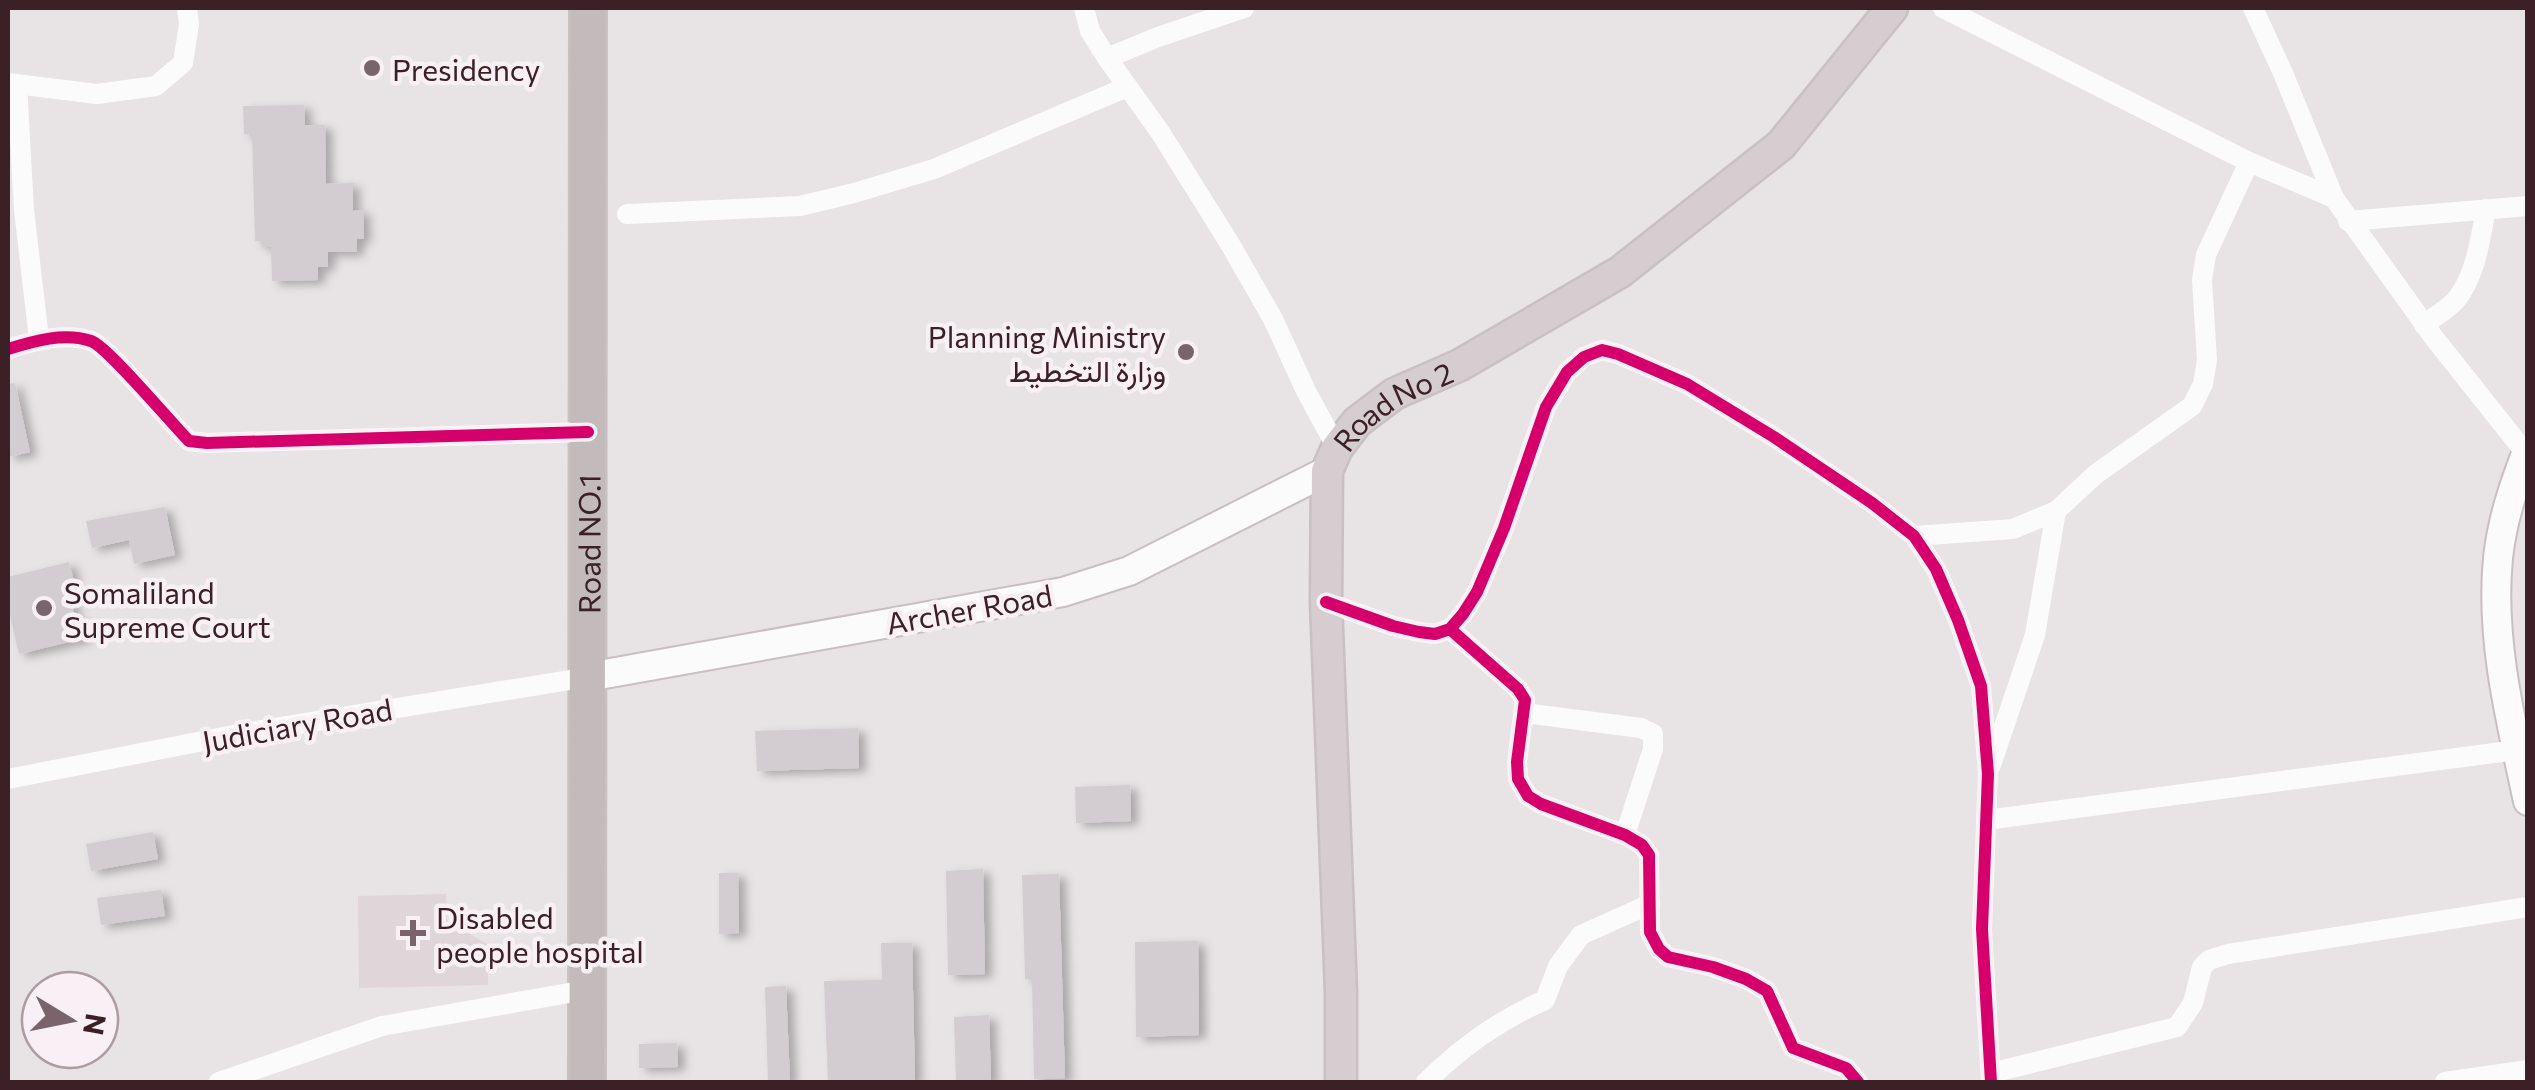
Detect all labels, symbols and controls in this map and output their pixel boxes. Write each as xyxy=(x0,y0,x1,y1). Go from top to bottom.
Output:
place label: Presidency xyxy=(392,50,540,87)
marker: Presidency xyxy=(361,57,383,79)
place label: Planning Ministry وزارة التخطيط xyxy=(928,317,1166,390)
marker: Planning Ministry وزارة التخطيط xyxy=(1175,341,1197,363)
street label: Road No 2 xyxy=(1324,352,1458,458)
street label: Road NO.1 xyxy=(569,474,606,614)
place label: Somaliland Supreme Court xyxy=(64,573,271,644)
street label: Archer Road xyxy=(883,575,1055,641)
marker: Somaliland Supreme Court xyxy=(33,597,55,619)
street label: Judiciary Road xyxy=(199,689,395,759)
place label: Disabled people hospital xyxy=(436,898,644,969)
marker: Disabled people hospital xyxy=(400,920,426,946)
north arrow xyxy=(20,970,120,1070)
text: N xyxy=(77,1011,114,1038)

